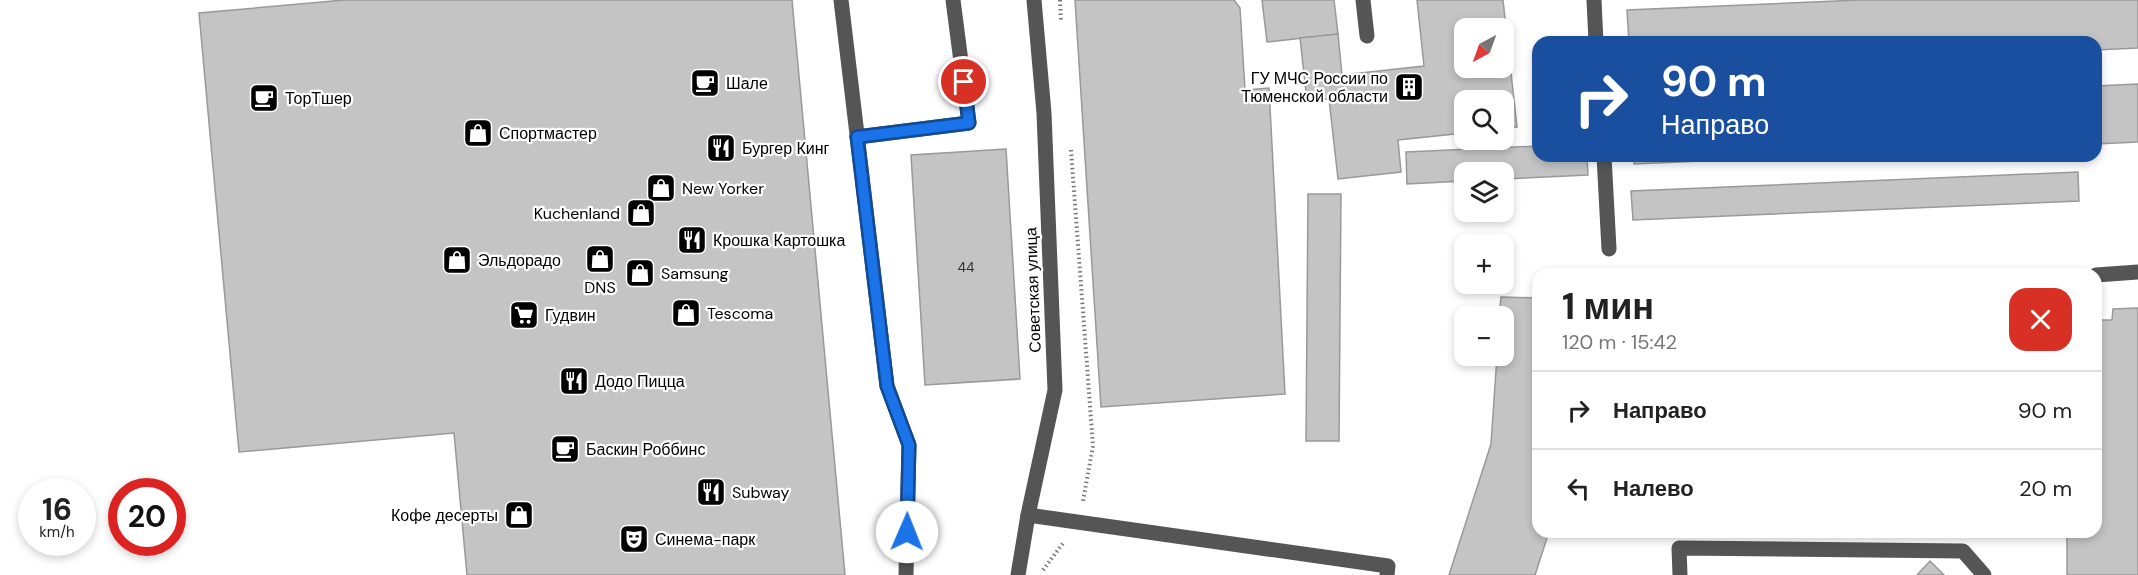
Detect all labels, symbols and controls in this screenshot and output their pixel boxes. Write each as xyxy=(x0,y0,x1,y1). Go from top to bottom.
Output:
north arrow xyxy=(1454,18,1514,78)
map controls xyxy=(1454,18,1514,366)
text: 90 m xyxy=(1661,54,1767,109)
pin xyxy=(938,56,989,107)
icon: right xyxy=(1562,60,1640,138)
icon: arrive xyxy=(947,65,980,98)
cafe icon: Шале xyxy=(689,67,721,99)
place label: ГУ МЧС России по Тюменской области xyxy=(1241,68,1388,107)
building icon: ГУ МЧС России по Тюменской области xyxy=(1393,71,1425,103)
place label: Шале xyxy=(726,73,768,94)
cafe icon: ТорТшер xyxy=(248,82,280,114)
place label: ТорТшер xyxy=(285,88,352,109)
button: search xyxy=(1454,90,1514,150)
text: Направо xyxy=(1661,107,1769,142)
shop icon: Спортмастер xyxy=(462,117,494,149)
place label: Спортмастер xyxy=(499,123,597,144)
restaurant icon: Бургер Кинг xyxy=(705,132,737,164)
place label: Бургер Кинг xyxy=(742,138,829,159)
button: layers xyxy=(1454,162,1514,222)
shop icon: New Yorker xyxy=(645,172,677,204)
place label: New Yorker xyxy=(682,178,764,199)
shop icon: Kuchenland xyxy=(625,197,657,229)
place label: Kuchenland xyxy=(534,203,620,224)
restaurant icon: Крошка Картошка xyxy=(676,224,708,256)
street label: Советская улица xyxy=(1020,227,1046,353)
place label: Крошка Картошка xyxy=(713,230,845,251)
button: + xyxy=(1454,234,1514,294)
shop icon: DNS xyxy=(584,243,616,275)
shop icon: Эльдорадо xyxy=(441,244,473,276)
place label: Эльдорадо xyxy=(478,250,561,271)
shop icon: Samsung xyxy=(624,257,656,289)
house number: 44 xyxy=(958,258,975,276)
place label: Samsung xyxy=(661,263,729,284)
place label: DNS xyxy=(584,277,616,298)
text: 1 мин xyxy=(1562,283,1654,330)
button: close xyxy=(2009,288,2072,351)
shop icon: Tescoma xyxy=(670,297,702,329)
supermarket icon: Гудвин xyxy=(508,299,540,331)
place label: Tescoma xyxy=(707,303,773,324)
place label: Гудвин xyxy=(545,305,596,326)
button: − xyxy=(1454,306,1514,366)
text: 120 m · 15:42 xyxy=(1562,329,1677,355)
restaurant icon: Додо Пицца xyxy=(558,365,590,397)
place label: Додо Пицца xyxy=(595,371,685,392)
icon: right xyxy=(1562,394,1595,427)
text: Направо xyxy=(1613,396,1707,425)
text: 90 m xyxy=(2018,396,2072,425)
cafe icon: Баскин Роббинс xyxy=(549,433,581,465)
place label: Баскин Роббинс xyxy=(586,439,705,460)
icon: left xyxy=(1562,472,1595,505)
text: Налево xyxy=(1613,474,1694,503)
text: 20 m xyxy=(2019,474,2072,503)
restaurant icon: Subway xyxy=(695,476,727,508)
speed limit sign: 20 xyxy=(108,478,186,556)
place label: Subway xyxy=(732,482,790,503)
text: 16 xyxy=(42,490,72,529)
shop icon: Кофе десерты xyxy=(503,499,535,531)
position arrow xyxy=(875,500,939,564)
place label: Кофе десерты xyxy=(391,505,498,526)
text: km/h xyxy=(39,522,75,542)
theatre icon: Синема-парк xyxy=(618,523,650,555)
place label: Синема-парк xyxy=(655,529,756,550)

